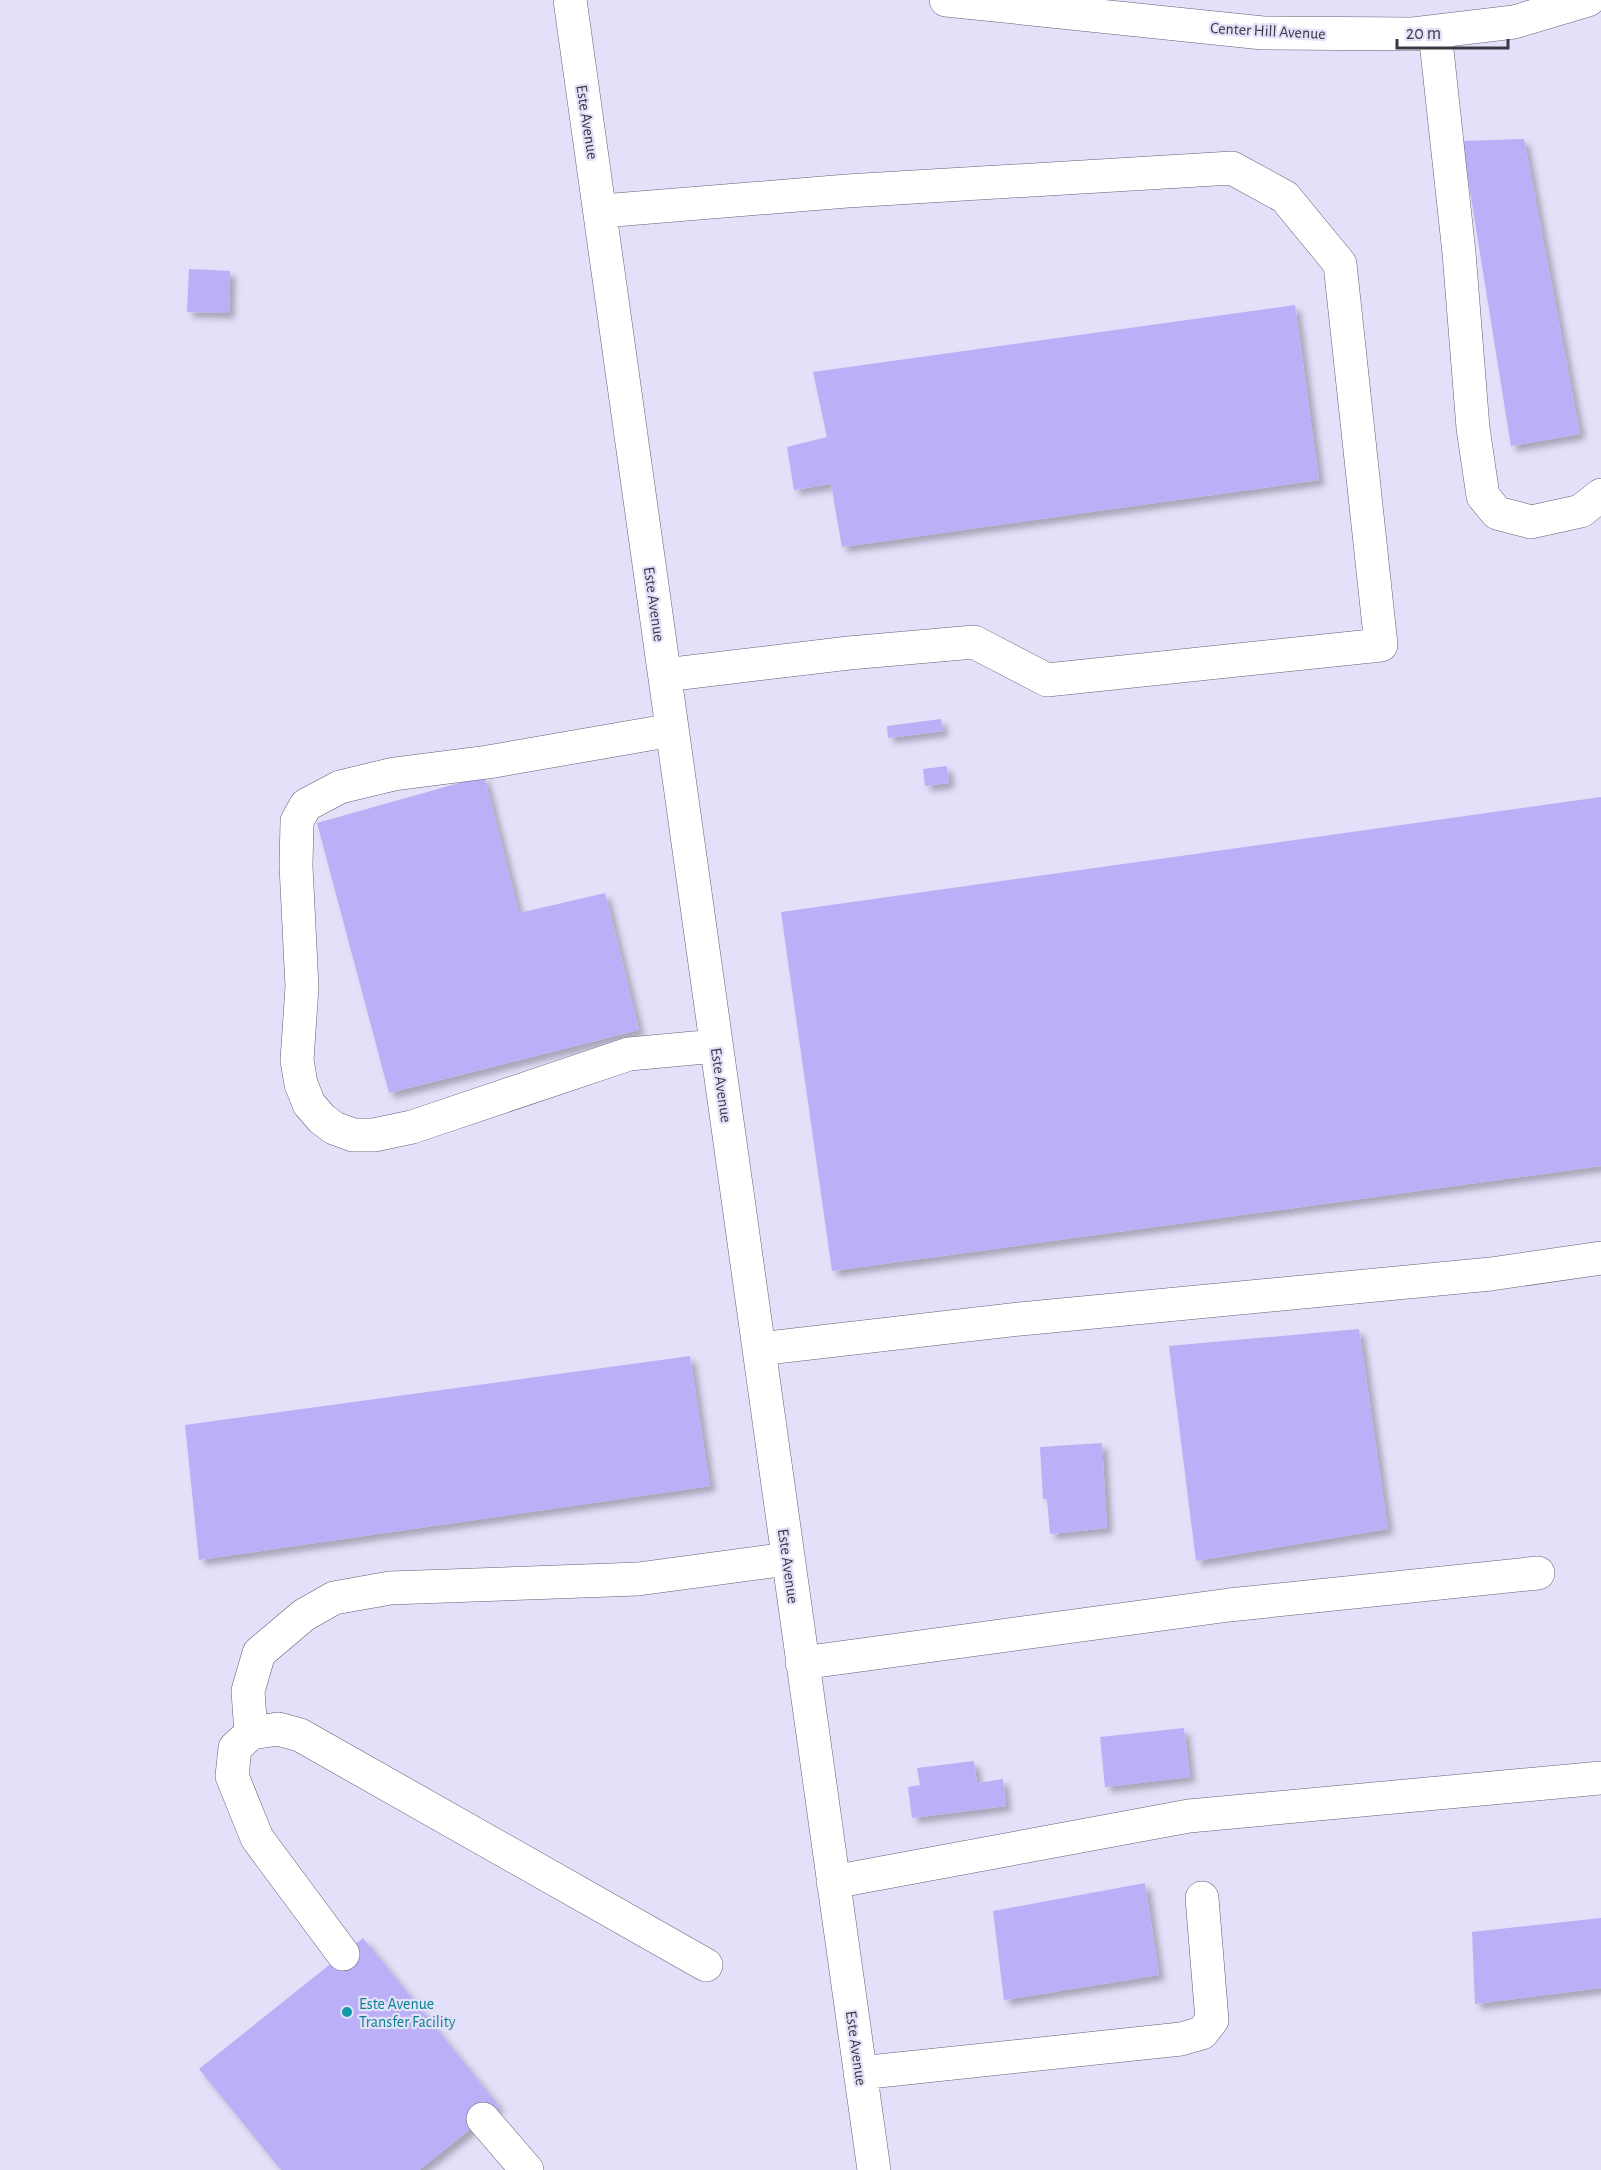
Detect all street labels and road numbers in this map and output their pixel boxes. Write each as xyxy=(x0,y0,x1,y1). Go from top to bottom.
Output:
street label: Center Hill Avenue xyxy=(1210,20,1326,42)
street label: Este Avenue xyxy=(573,84,601,161)
street label: Este Avenue xyxy=(641,566,667,642)
street label: Este Avenue xyxy=(708,1047,734,1123)
street label: Este Avenue xyxy=(775,1528,801,1604)
street label: Este Avenue xyxy=(843,2010,869,2086)

